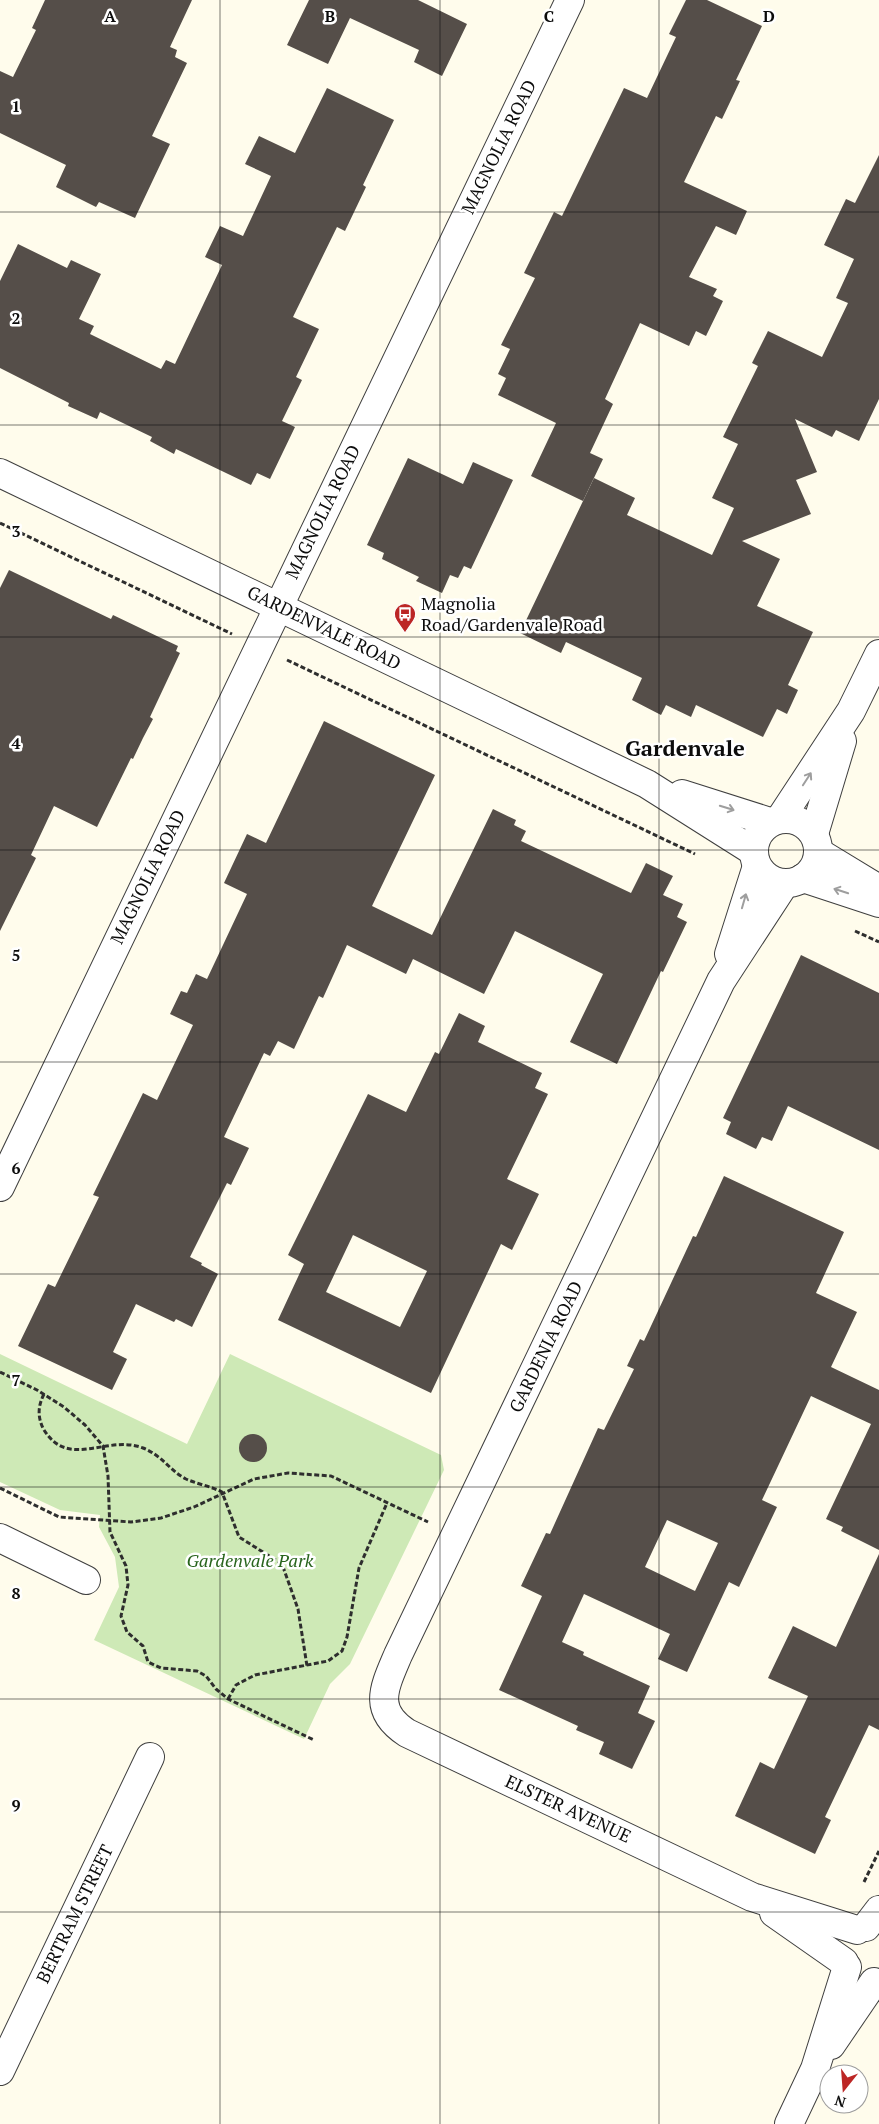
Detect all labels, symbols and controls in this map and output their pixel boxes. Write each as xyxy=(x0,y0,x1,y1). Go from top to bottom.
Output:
text: A xyxy=(104,5,116,27)
text: B xyxy=(325,5,335,27)
text: C xyxy=(544,5,554,27)
text: D xyxy=(763,5,775,27)
street label: MAGNOLIA ROAD xyxy=(455,75,541,218)
text: 1 xyxy=(11,95,21,117)
text: 2 xyxy=(11,307,21,329)
street label: MAGNOLIA ROAD xyxy=(279,440,365,583)
text: 3 xyxy=(11,520,21,542)
street label: GARDENVALE ROAD xyxy=(244,579,405,675)
place label: Magnolia Road/Gardenvale Road xyxy=(421,591,603,636)
bus stop icon: Magnolia Road/Gardenvale Road xyxy=(393,602,417,633)
text: 4 xyxy=(11,732,21,754)
district label: Gardenvale xyxy=(625,733,745,762)
one-way arrow xyxy=(802,772,812,786)
one-way arrow xyxy=(719,804,735,814)
street label: MAGNOLIA ROAD xyxy=(104,805,190,948)
one-way arrow xyxy=(834,886,849,895)
one-way arrow xyxy=(740,893,750,909)
text: 5 xyxy=(11,944,21,966)
text: 6 xyxy=(11,1157,21,1179)
street label: GARDENIA ROAD xyxy=(503,1277,587,1416)
text: 7 xyxy=(11,1369,21,1391)
park label: Gardenvale Park xyxy=(186,1548,314,1572)
text: 8 xyxy=(11,1582,21,1604)
street label: ELSTER AVENUE xyxy=(502,1768,635,1848)
text: 9 xyxy=(11,1794,21,1816)
street label: BERTRAM STREET xyxy=(30,1840,118,1987)
north arrow xyxy=(819,2064,869,2114)
text: N xyxy=(832,2091,848,2113)

